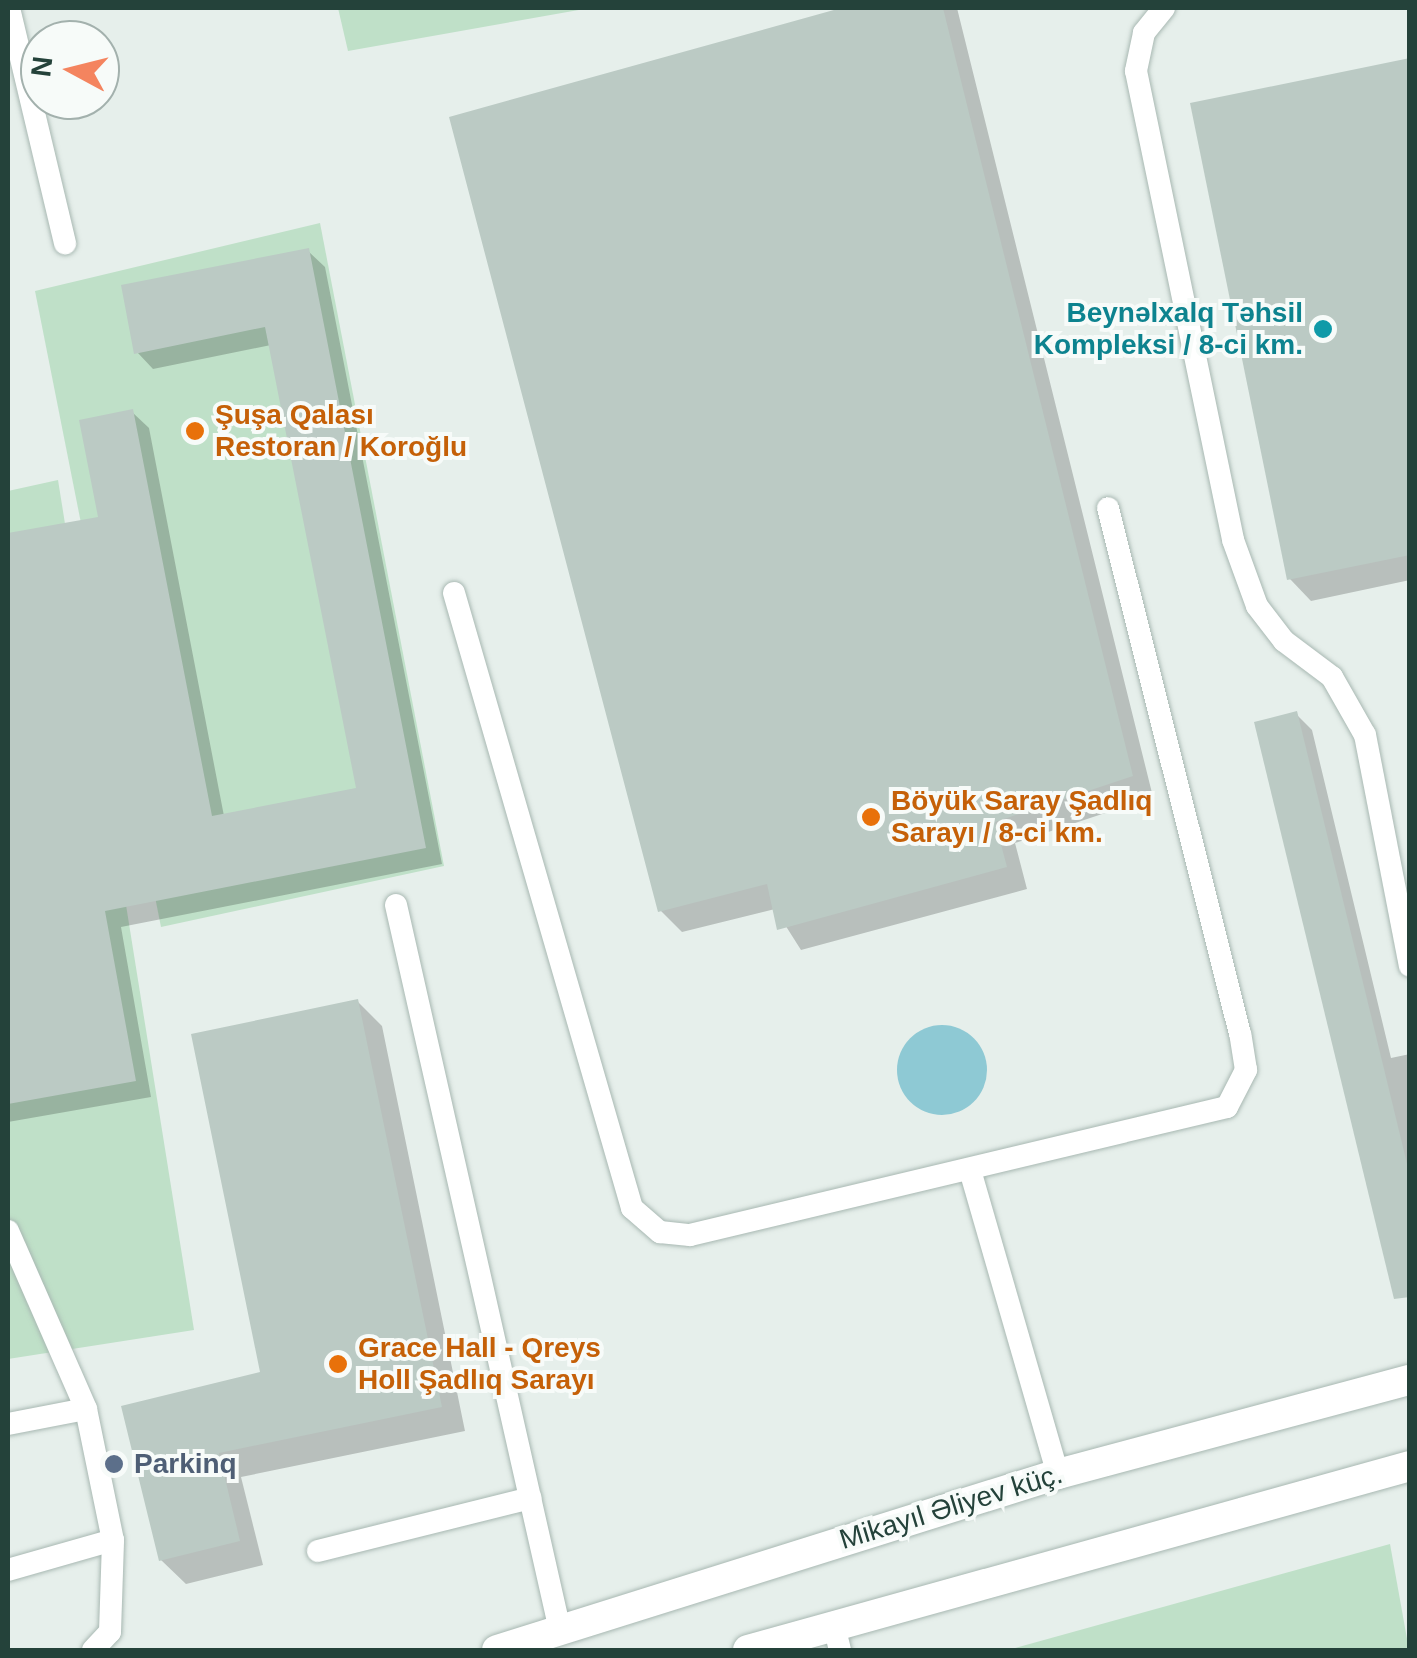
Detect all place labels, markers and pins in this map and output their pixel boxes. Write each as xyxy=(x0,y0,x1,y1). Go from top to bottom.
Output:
place label: Beynəlxalq Təhsil Kompleksi / 8-ci km. xyxy=(1034,296,1303,362)
marker: Beynəlxalq Təhsil Kompleksi / 8-ci km. xyxy=(1312,318,1334,340)
place label: Şuşa Qalası Restoran / Koroğlu xyxy=(215,398,467,464)
marker: Şuşa Qalası Restoran / Koroğlu xyxy=(184,420,206,442)
place label: Böyük Saray Şadlıq Sarayı / 8-ci km. xyxy=(891,784,1152,850)
marker: Böyük Saray Şadlıq Sarayı / 8-ci km. xyxy=(860,806,882,828)
place label: Grace Hall - Qreys Holl Şadlıq Sarayı xyxy=(358,1331,601,1397)
marker: Grace Hall - Qreys Holl Şadlıq Sarayı xyxy=(327,1353,349,1375)
place label: Parkinq xyxy=(134,1447,237,1481)
marker: Parkinq xyxy=(103,1453,125,1475)

